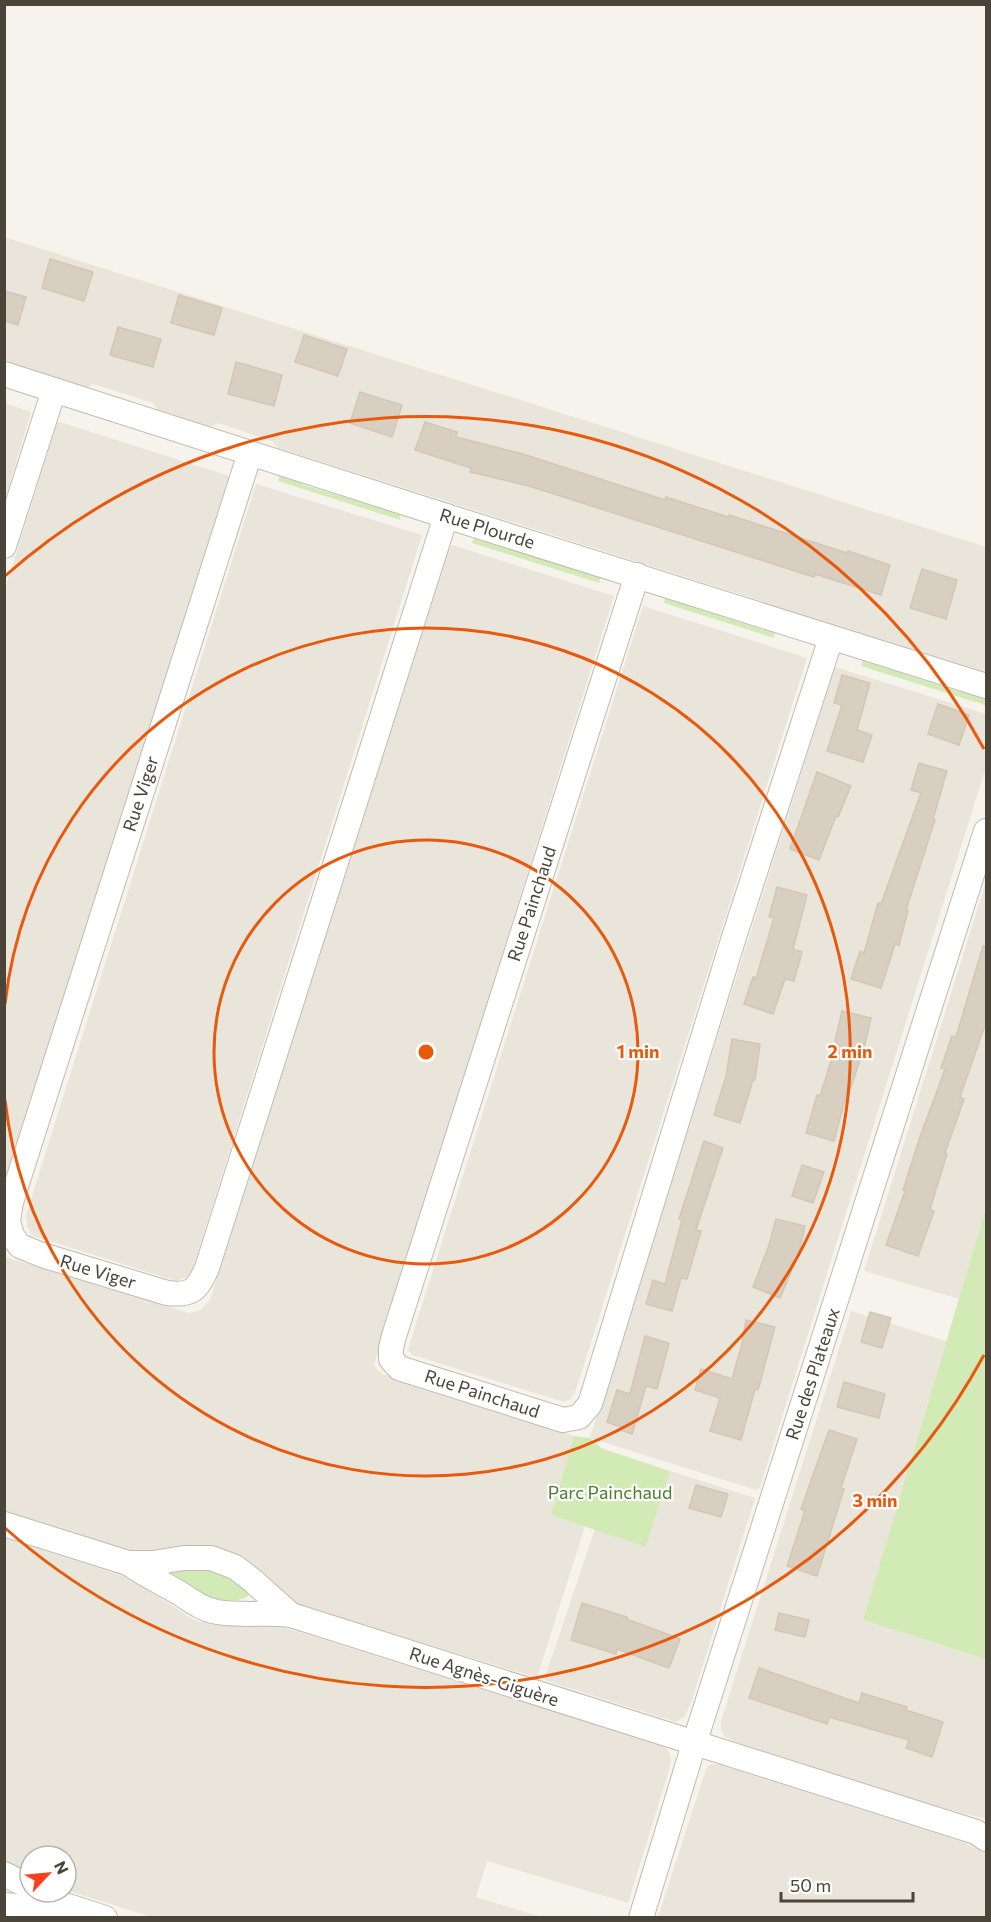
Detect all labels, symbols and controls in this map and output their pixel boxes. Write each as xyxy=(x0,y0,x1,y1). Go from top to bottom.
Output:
street label: Rue Plourde xyxy=(437,503,538,553)
street label: Rue Viger xyxy=(118,753,163,834)
street label: Rue Painchaud xyxy=(502,843,560,964)
text: 1 min xyxy=(617,1040,659,1062)
text: 2 min xyxy=(828,1040,872,1062)
centre of rings xyxy=(416,1042,436,1062)
street label: Rue Viger xyxy=(58,1249,139,1293)
street label: Rue des Plateaux xyxy=(780,1304,844,1443)
street label: Rue Painchaud xyxy=(422,1364,543,1422)
park label: Parc Painchaud xyxy=(548,1481,672,1503)
text: 3 min xyxy=(852,1489,898,1511)
street label: Rue Agnès-Giguère xyxy=(407,1642,562,1711)
north arrow xyxy=(18,1844,78,1904)
text: N xyxy=(51,1858,73,1877)
scale bar xyxy=(781,1865,913,1903)
text: 50 m xyxy=(790,1874,831,1896)

